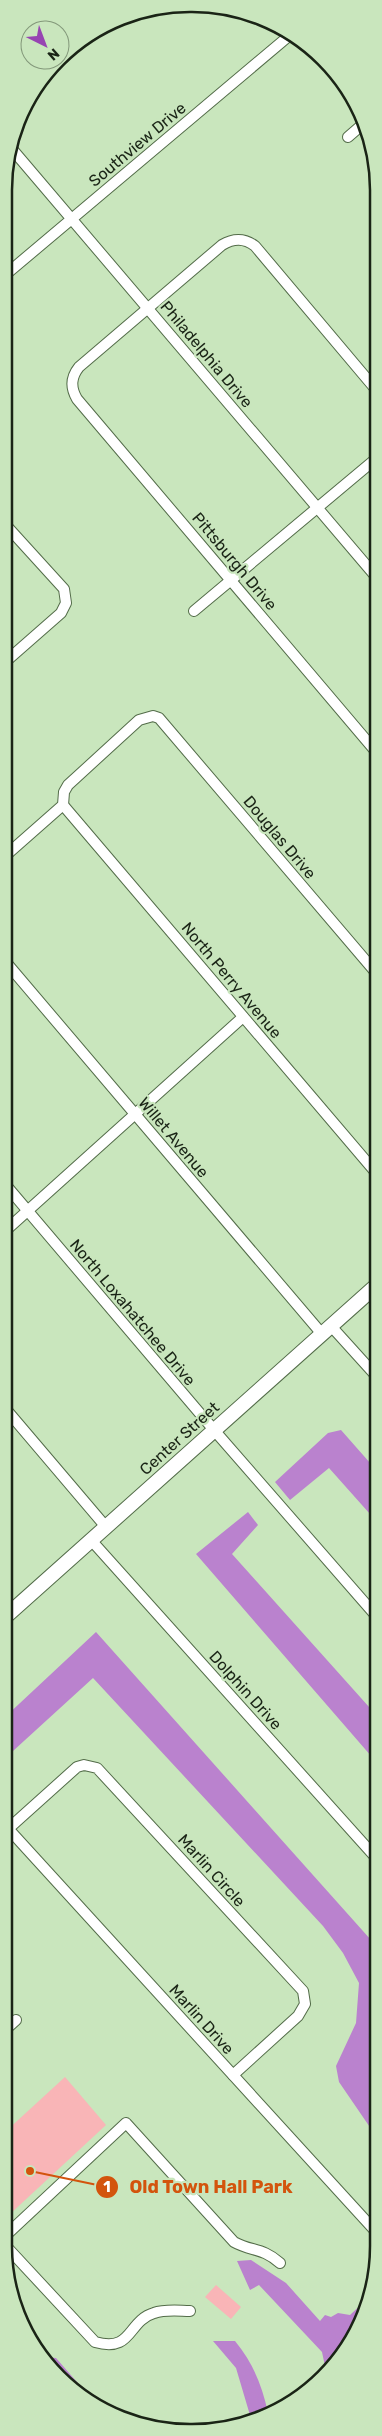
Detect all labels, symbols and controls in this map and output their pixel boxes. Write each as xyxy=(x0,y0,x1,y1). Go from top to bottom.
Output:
north arrow xyxy=(20,20,70,70)
text: N xyxy=(44,45,63,64)
street label: Southview Drive xyxy=(85,98,190,191)
street label: Philadelphia Drive xyxy=(156,297,257,412)
street label: Pittsburgh Drive xyxy=(188,509,281,614)
street label: Douglas Drive xyxy=(239,792,320,883)
street label: North Perry Avenue xyxy=(178,918,286,1042)
street label: Willet Avenue xyxy=(134,1093,213,1181)
street label: North Loxahatchee Drive xyxy=(66,1235,199,1389)
street label: Center Street xyxy=(136,1398,223,1479)
street label: Dolphin Drive xyxy=(205,1647,286,1734)
street label: Marlin Circle xyxy=(174,1830,249,1911)
street label: Marlin Drive xyxy=(165,1980,238,2058)
callout: Old Town Hall Park xyxy=(94,2170,303,2203)
text: Old Town Hall Park xyxy=(129,2176,293,2198)
text: 1 xyxy=(103,2178,111,2196)

